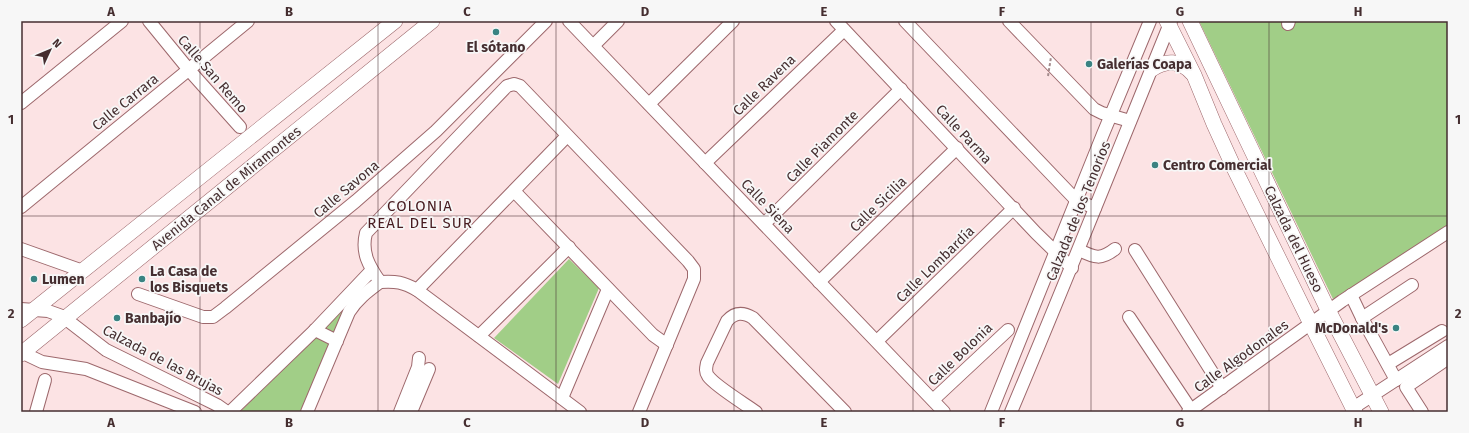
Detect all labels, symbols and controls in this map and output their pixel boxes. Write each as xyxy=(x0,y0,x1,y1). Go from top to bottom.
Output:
text: A xyxy=(106,4,115,19)
text: B xyxy=(285,4,293,19)
text: C xyxy=(463,4,471,19)
text: D xyxy=(641,4,650,19)
text: E xyxy=(821,4,828,19)
text: F xyxy=(999,4,1006,19)
text: G xyxy=(1176,4,1184,19)
text: H xyxy=(1354,4,1362,19)
marker: El sótano xyxy=(491,27,501,37)
north arrow xyxy=(30,30,70,70)
street label: Calle San Remo xyxy=(174,32,251,117)
text: N xyxy=(50,36,64,51)
place label: El sótano xyxy=(467,39,525,56)
street label: Calle Ravena xyxy=(729,51,799,119)
place label: Galerías Coapa xyxy=(1097,56,1192,73)
marker: Galerías Coapa xyxy=(1084,59,1094,69)
street label: Calle Carrara xyxy=(89,70,162,134)
street label: Calle Parma xyxy=(932,101,995,167)
street label: Calle Piamonte xyxy=(783,107,862,186)
text: 1 xyxy=(8,112,14,127)
text: 1 xyxy=(1455,112,1461,127)
street label: Avenida Canal de Miramontes xyxy=(148,122,305,254)
street label: Calzada de los Tenorios xyxy=(1043,138,1114,284)
street label: Calle Savona xyxy=(310,157,383,222)
place label: Centro Comercial xyxy=(1163,157,1273,174)
marker: Centro Comercial xyxy=(1150,160,1160,170)
street label: Calle Sicilia xyxy=(846,173,910,236)
street label: Calle Siena xyxy=(737,175,798,237)
street label: Calzada del Hueso xyxy=(1260,183,1327,295)
district label: COLONIA REAL DEL SUR xyxy=(367,197,473,232)
street label: Calle Lombardía xyxy=(893,223,978,306)
place label: La Casa de los Bisquets xyxy=(150,263,228,296)
place label: Lumen xyxy=(42,271,85,288)
marker: Lumen xyxy=(29,274,39,284)
marker: La Casa de los Bisquets xyxy=(137,274,147,284)
text: 2 xyxy=(8,306,15,321)
text: 2 xyxy=(1455,306,1462,321)
place label: Banbajío xyxy=(125,310,181,327)
marker: Banbajío xyxy=(112,313,122,323)
street label: Calle Algodonales xyxy=(1191,316,1292,396)
street label: Calle Bolonia xyxy=(924,319,996,389)
place label: McDonald's xyxy=(1315,320,1388,337)
street label: Calzada de las Brujas xyxy=(100,321,226,400)
marker: McDonald's xyxy=(1391,323,1401,333)
text: A xyxy=(106,415,115,430)
text: B xyxy=(285,415,293,430)
text: C xyxy=(463,415,471,430)
text: D xyxy=(641,415,650,430)
text: E xyxy=(821,415,828,430)
text: F xyxy=(999,415,1006,430)
text: G xyxy=(1176,415,1184,430)
text: H xyxy=(1354,415,1362,430)

